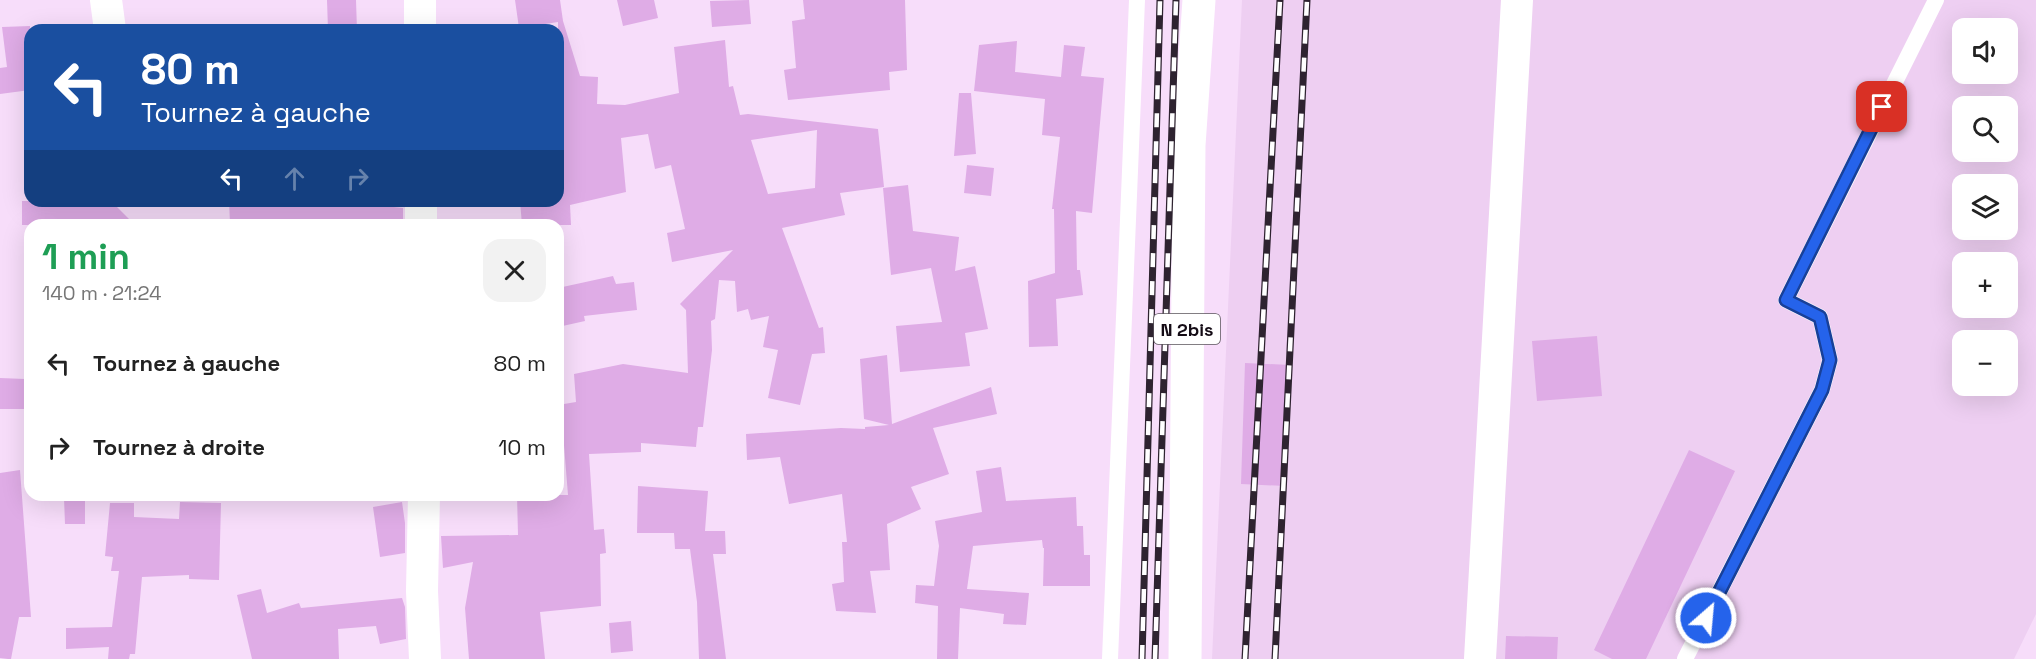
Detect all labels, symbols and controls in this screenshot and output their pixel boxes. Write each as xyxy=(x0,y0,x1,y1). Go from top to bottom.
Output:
map controls xyxy=(1952,18,2018,396)
button: sound xyxy=(1952,18,2018,84)
text: 80 m xyxy=(141,43,240,96)
icon: left xyxy=(42,48,120,126)
pin xyxy=(1856,81,1907,132)
icon: arrive xyxy=(1865,90,1898,123)
text: Tournez à gauche xyxy=(141,95,371,130)
button: search xyxy=(1952,96,2018,162)
icon: left xyxy=(215,162,248,195)
icon: ahead xyxy=(278,162,311,195)
icon: right xyxy=(341,162,374,195)
button: layers xyxy=(1952,174,2018,240)
text: 1 min xyxy=(42,234,130,280)
button: close xyxy=(483,239,546,302)
button: + xyxy=(1952,252,2018,318)
text: 140 m · 21:24 xyxy=(42,280,162,306)
road number: N 2bis xyxy=(1154,314,1220,344)
button: − xyxy=(1952,330,2018,396)
icon: left xyxy=(42,347,75,380)
text: Tournez à gauche xyxy=(93,349,280,377)
text: 80 m xyxy=(494,349,546,377)
icon: right xyxy=(42,431,75,464)
text: Tournez à droite xyxy=(93,433,265,461)
text: 10 m xyxy=(498,433,546,461)
position arrow xyxy=(1674,586,1738,650)

